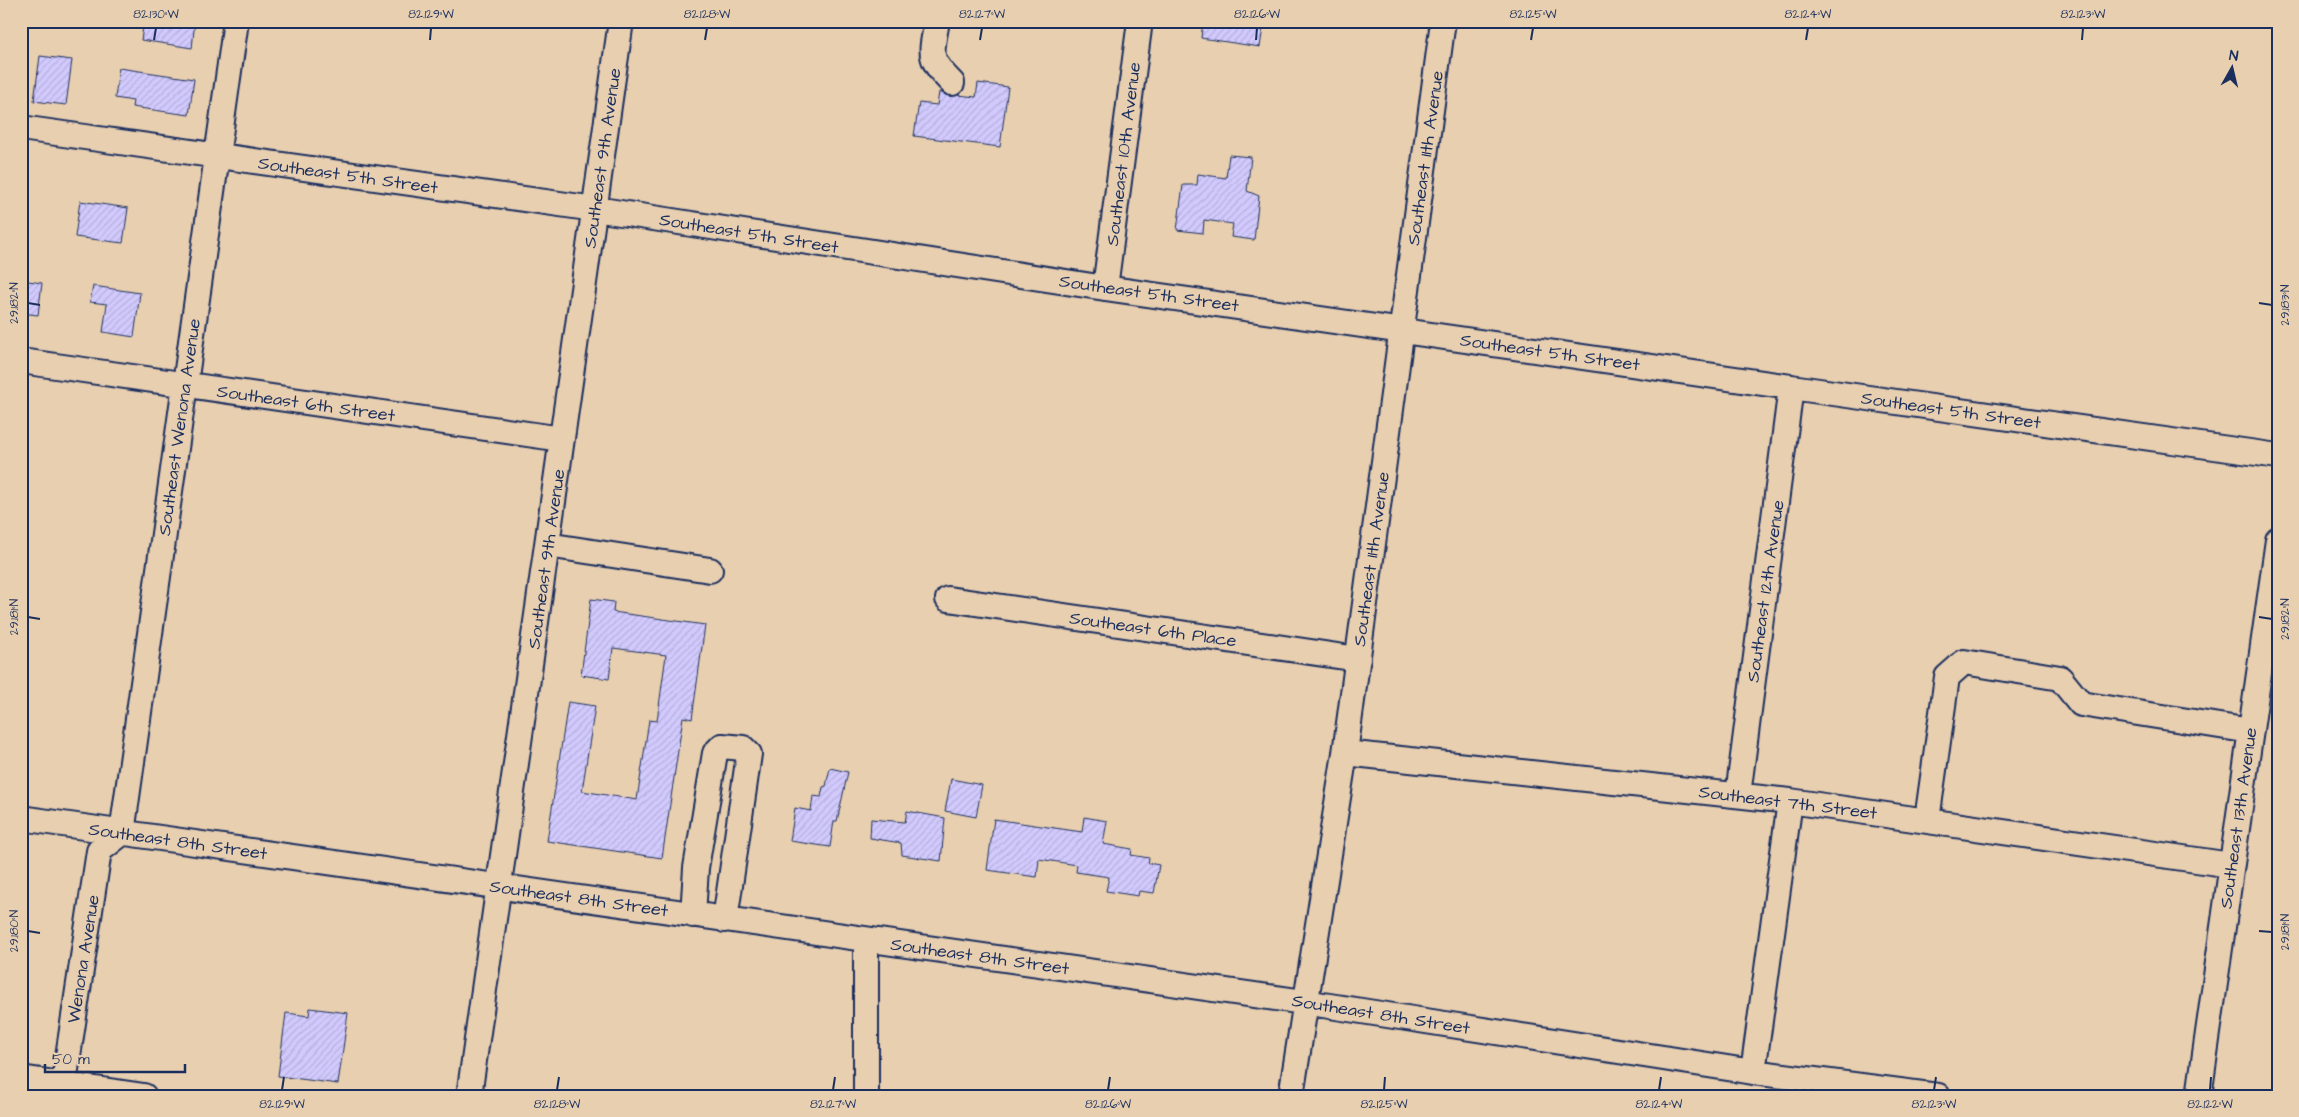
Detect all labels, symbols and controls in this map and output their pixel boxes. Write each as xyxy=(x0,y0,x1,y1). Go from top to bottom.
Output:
text: 82.130°W xyxy=(133,6,179,23)
text: 82.129°W xyxy=(408,6,454,23)
text: 82.128°W xyxy=(684,6,731,23)
text: 82.127°W xyxy=(959,6,1006,23)
text: 82.126°W xyxy=(1234,6,1281,23)
text: 82.125°W xyxy=(1509,6,1557,23)
text: 82.124°W xyxy=(1785,6,1832,23)
text: 82.123°W xyxy=(2061,6,2106,23)
north arrow xyxy=(2206,42,2256,92)
text: N xyxy=(2228,46,2240,67)
street label: Southeast 10th Avenue xyxy=(1100,60,1147,247)
street label: Southeast 9th Avenue xyxy=(577,66,628,250)
street label: Southeast 11th Avenue xyxy=(1401,69,1450,247)
street label: Southeast 5th Street xyxy=(257,151,440,201)
street label: Southeast 5th Street xyxy=(658,207,841,260)
street label: Southeast 5th Street xyxy=(1058,269,1241,319)
text: 29.182°N xyxy=(6,282,23,324)
text: 29.183°N xyxy=(2277,284,2294,325)
street label: Southeast Wenona Avenue xyxy=(152,317,207,537)
street label: Southeast 5th Street xyxy=(1459,328,1642,378)
street label: Southeast 6th Street xyxy=(215,379,397,428)
street label: Southeast 5th Street xyxy=(1860,386,2043,436)
street label: Southeast 9th Avenue xyxy=(521,467,572,651)
street label: Southeast 11th Avenue xyxy=(1347,470,1396,648)
street label: Southeast 12th Avenue xyxy=(1740,498,1791,684)
text: 29.181°N xyxy=(6,598,23,635)
text: 29.182°N xyxy=(2277,598,2294,640)
street label: Southeast 6th Place xyxy=(1068,605,1238,654)
street label: Southeast 13th Avenue xyxy=(2213,726,2264,910)
street label: Southeast 7th Street xyxy=(1697,779,1879,826)
street label: Southeast 8th Street xyxy=(87,817,270,867)
street label: Southeast 8th Street xyxy=(488,874,671,924)
street label: Wenona Avenue xyxy=(61,893,106,1025)
text: 29.180°N xyxy=(6,909,23,952)
text: 29.181°N xyxy=(2277,913,2294,950)
street label: Southeast 8th Street xyxy=(889,932,1072,982)
street label: Southeast 8th Street xyxy=(1290,988,1472,1041)
scale bar xyxy=(45,1042,185,1074)
text: 50 m xyxy=(52,1049,90,1070)
text: 82.129°W xyxy=(259,1096,305,1113)
text: 82.128°W xyxy=(534,1096,581,1113)
text: 82.127°W xyxy=(810,1096,857,1113)
text: 82.126°W xyxy=(1085,1096,1132,1113)
text: 82.125°W xyxy=(1360,1096,1408,1113)
text: 82.124°W xyxy=(1636,1096,1683,1113)
text: 82.123°W xyxy=(1912,1096,1957,1113)
text: 82.122°W xyxy=(2187,1096,2233,1113)

